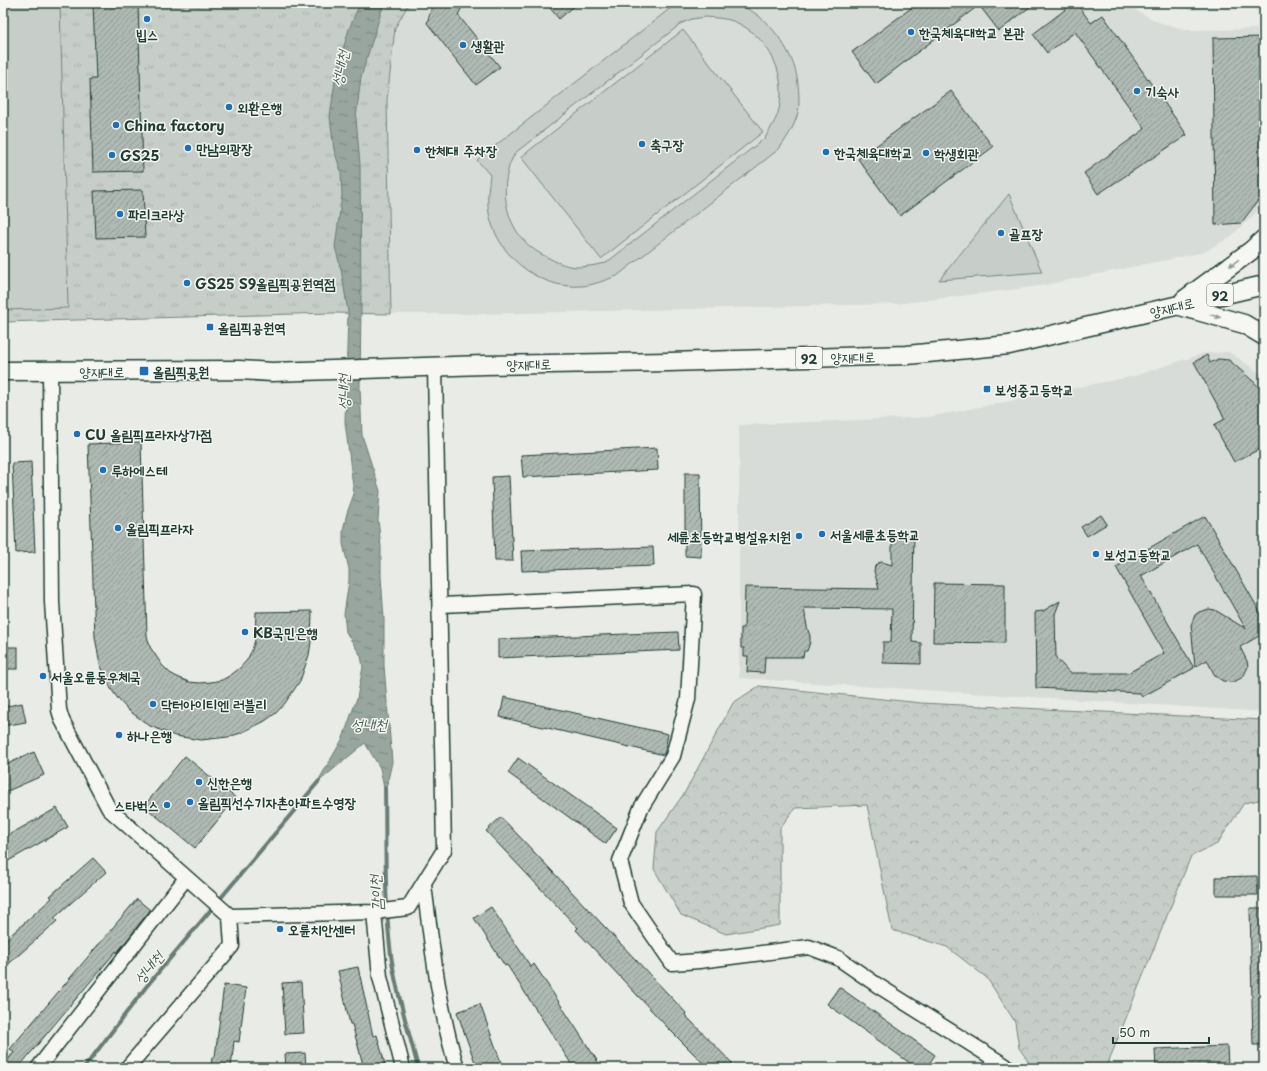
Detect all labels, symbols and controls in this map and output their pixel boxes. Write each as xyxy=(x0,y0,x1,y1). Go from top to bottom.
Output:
marker: 빕스 xyxy=(142,14,152,24)
place label: 한국체육대학교 본관 xyxy=(918,22,1026,43)
place label: 빕스 xyxy=(136,24,158,45)
marker: 한국체육대학교 본관 xyxy=(906,27,916,37)
place label: 생활관 xyxy=(470,35,506,56)
marker: 생활관 xyxy=(458,40,468,50)
water label: 성내천 xyxy=(324,46,354,88)
place label: 기숙사 xyxy=(1145,81,1180,102)
marker: 기숙사 xyxy=(1132,86,1142,96)
place label: 외환은행 xyxy=(237,97,282,118)
marker: 외환은행 xyxy=(224,102,234,112)
place label: China factory xyxy=(124,115,225,136)
marker: China factory xyxy=(111,120,121,130)
place label: 축구장 xyxy=(650,134,685,155)
place label: 만남의광장 xyxy=(196,138,253,159)
marker: 축구장 xyxy=(637,139,647,149)
place label: 한체대 주차장 xyxy=(424,140,498,161)
place label: 한국체육대학교 xyxy=(833,142,913,163)
marker: 만남의광장 xyxy=(183,143,193,153)
place label: 학생회관 xyxy=(933,143,980,164)
place label: GS25 xyxy=(120,145,159,166)
marker: 한체대 주차장 xyxy=(412,145,422,155)
marker: 한국체육대학교 xyxy=(821,147,831,157)
marker: 학생회관 xyxy=(921,148,931,158)
marker: GS25 xyxy=(107,150,117,160)
place label: 파리크라상 xyxy=(128,204,185,225)
marker: 파리크라상 xyxy=(115,209,125,219)
place label: 골프장 xyxy=(1009,223,1044,244)
marker: 골프장 xyxy=(996,228,1006,238)
one-way arrow xyxy=(1229,259,1239,267)
place label: GS25 S9올림픽공원역점 xyxy=(195,273,336,294)
marker: GS25 S9올림픽공원역점 xyxy=(182,278,192,288)
road number: 92 xyxy=(1207,284,1233,306)
street label: 양재대로 xyxy=(1148,292,1196,322)
one-way arrow xyxy=(1209,313,1221,319)
place label: 올림픽공원역 xyxy=(218,317,286,338)
marker: 올림픽공원역 xyxy=(205,322,215,332)
street label: 양재대로 xyxy=(830,346,876,368)
road number: 92 xyxy=(796,347,822,369)
street label: 양재대로 xyxy=(506,353,552,375)
street label: 양재대로 xyxy=(79,361,125,382)
place label: 올림픽공원 xyxy=(153,361,209,382)
marker: 올림픽공원 xyxy=(138,365,150,377)
water label: 성내천 xyxy=(331,372,354,410)
place label: 보성중고등학교 xyxy=(995,379,1074,400)
marker: 보성중고등학교 xyxy=(982,384,992,394)
place label: CU 올림픽프라자상가점 xyxy=(85,424,212,445)
marker: CU 올림픽프라자상가점 xyxy=(72,429,82,439)
place label: 루하에스테 xyxy=(111,460,168,481)
marker: 루하에스테 xyxy=(98,465,108,475)
place label: 올림픽프라자 xyxy=(126,518,194,539)
marker: 올림픽프라자 xyxy=(113,523,123,533)
place label: 서울세륜초등학교 xyxy=(830,524,920,545)
place label: 세륜초등학교병설유치원 xyxy=(667,526,791,547)
marker: 서울세륜초등학교 xyxy=(817,529,827,539)
marker: 세륜초등학교병설유치원 xyxy=(794,531,804,541)
place label: 보성고등학교 xyxy=(1104,544,1172,565)
marker: 보성고등학교 xyxy=(1091,549,1101,559)
place label: KB국민은행 xyxy=(253,622,318,643)
marker: KB국민은행 xyxy=(240,627,250,637)
place label: 서울오륜동우체국 xyxy=(51,666,141,687)
marker: 서울오륜동우체국 xyxy=(38,671,48,681)
place label: 닥터아이티엔 러블리 xyxy=(161,694,267,715)
marker: 닥터아이티엔 러블리 xyxy=(148,699,158,709)
water label: 성내천 xyxy=(351,712,389,735)
place label: 하나은행 xyxy=(127,725,172,746)
marker: 하나은행 xyxy=(114,730,124,740)
place label: 신한은행 xyxy=(207,772,252,793)
marker: 신한은행 xyxy=(194,777,204,787)
place label: 올림픽선수기자촌아파트수영장 xyxy=(198,792,356,813)
place label: 스타벅스 xyxy=(114,795,159,816)
marker: 올림픽선수기자촌아파트수영장 xyxy=(185,797,195,807)
marker: 스타벅스 xyxy=(162,800,172,810)
water label: 감이천 xyxy=(362,872,388,912)
place label: 오륜치안센터 xyxy=(288,919,356,940)
marker: 오륜치안센터 xyxy=(275,924,285,934)
water label: 성내천 xyxy=(128,944,170,988)
scale bar xyxy=(1113,1019,1209,1045)
text: 50 m xyxy=(1119,1023,1150,1041)

